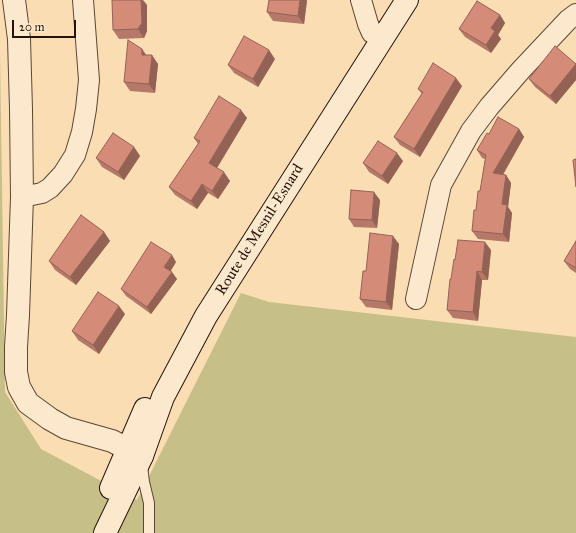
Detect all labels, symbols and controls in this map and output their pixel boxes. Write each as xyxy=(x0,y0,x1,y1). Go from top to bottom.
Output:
scale bar xyxy=(14,12,78,38)
text: 20 m xyxy=(19,20,45,34)
street label: Route de Mesnil-Esnard xyxy=(212,161,308,299)

